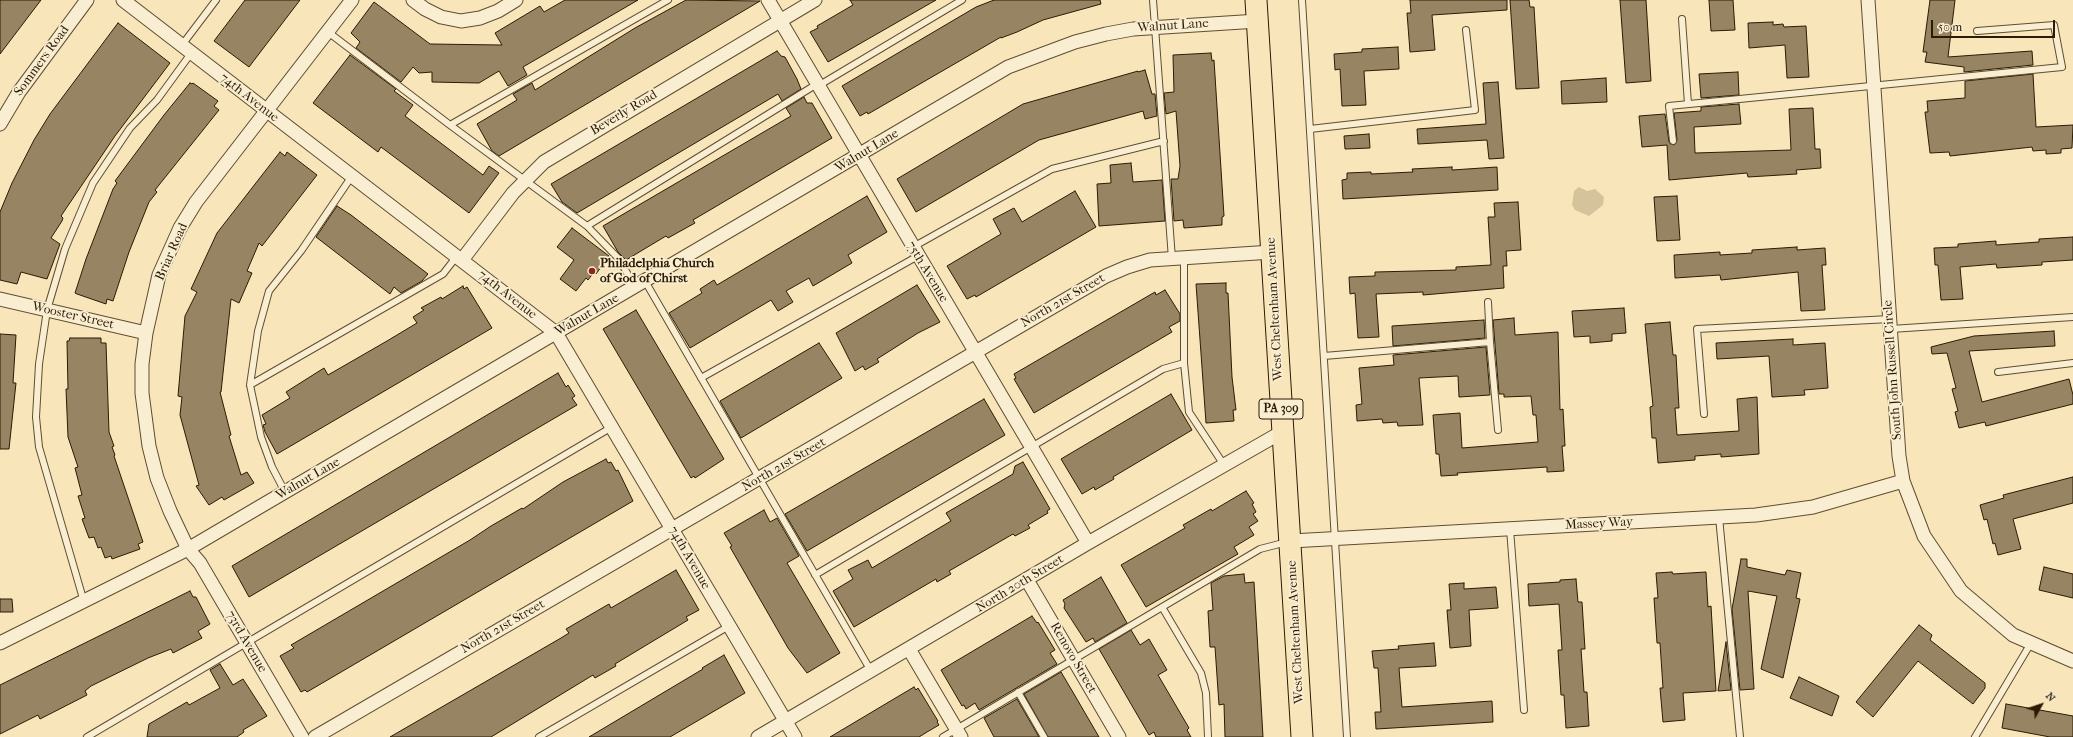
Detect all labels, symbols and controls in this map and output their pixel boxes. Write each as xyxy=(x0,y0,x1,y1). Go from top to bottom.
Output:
scale bar xyxy=(1933,12,2057,38)
street label: Walnut Lane xyxy=(1137,16,1209,36)
text: 50 m xyxy=(1938,20,1962,34)
street label: Sommers Road xyxy=(11,23,73,99)
street label: 74th Avenue xyxy=(217,70,281,126)
street label: Beverly Road xyxy=(588,87,660,139)
street label: Walnut Lane xyxy=(832,126,902,176)
street label: Briar Road xyxy=(152,221,192,283)
street label: West Cheltenham Avenue xyxy=(1263,237,1287,381)
street label: 75th Avenue xyxy=(903,239,951,305)
place label: Philadelphia Church of God of Chirst xyxy=(600,256,714,287)
marker: Philadelphia Church of God of Chirst xyxy=(587,266,597,276)
street label: 74th Avenue xyxy=(475,267,539,323)
street label: North 21st Street xyxy=(1018,271,1108,331)
street label: Walnut Lane xyxy=(552,290,622,340)
street label: Wooster Street xyxy=(31,299,115,333)
street label: South John Russell Circle xyxy=(1880,300,1906,440)
road number: PA 309 xyxy=(1259,399,1303,419)
street label: North 21st Street xyxy=(739,435,829,495)
street label: Walnut Lane xyxy=(273,454,343,504)
street label: Massey Way xyxy=(1565,514,1633,534)
street label: 74th Avenue xyxy=(665,524,713,592)
street label: North 20th Street xyxy=(973,552,1067,616)
street label: West Cheltenham Avenue xyxy=(1284,560,1308,704)
street label: North 21st Street xyxy=(458,597,548,657)
street label: 73rd Avenue xyxy=(222,608,270,676)
street label: Renovo Street xyxy=(1046,620,1100,696)
north arrow xyxy=(2021,685,2061,725)
text: N xyxy=(2043,690,2058,704)

